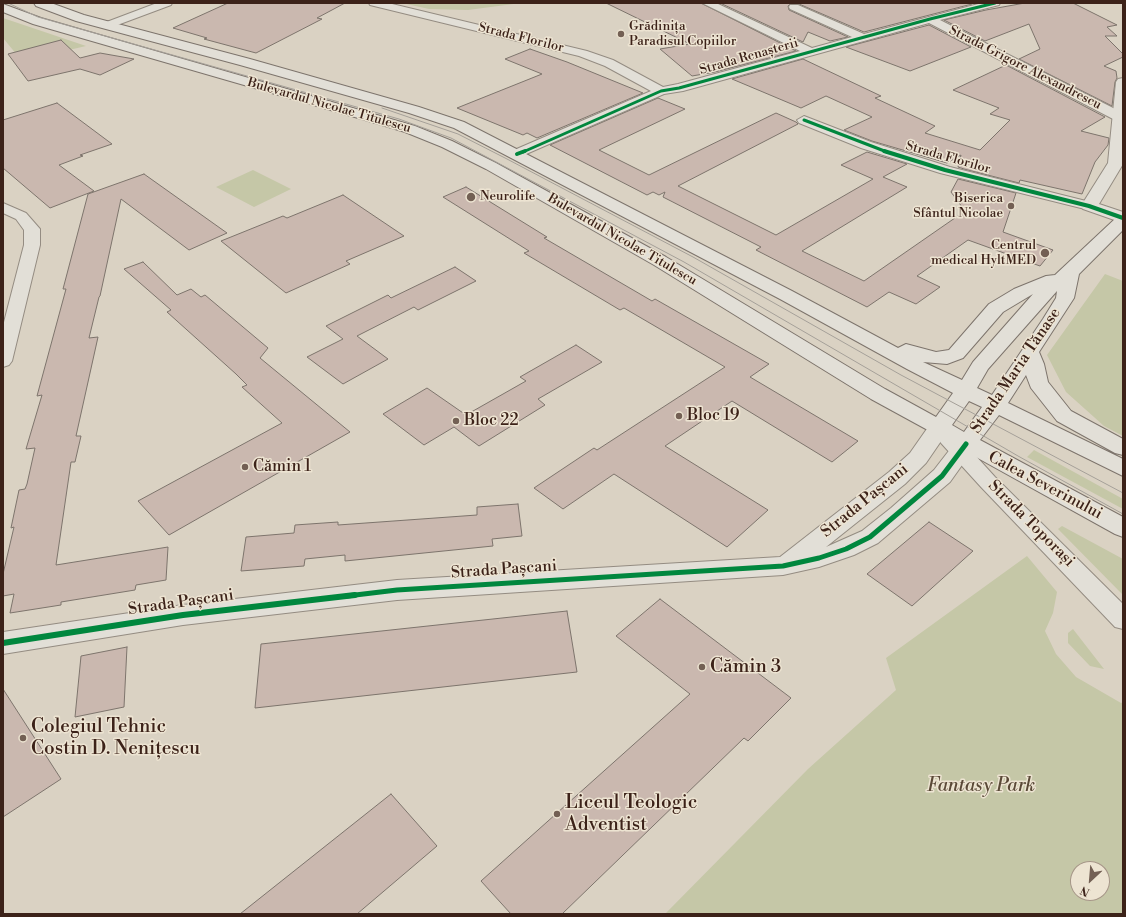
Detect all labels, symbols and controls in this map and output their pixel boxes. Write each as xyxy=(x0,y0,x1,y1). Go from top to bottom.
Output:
place label: Grădinița Paradisul Copiilor xyxy=(629,19,736,50)
street label: Strada Florilor xyxy=(477,20,565,56)
street label: Strada Grigore Alexandrescu xyxy=(946,23,1104,113)
marker: Grădinița Paradisul Copiilor xyxy=(616,29,626,39)
street label: Strada Renașterii xyxy=(698,35,800,79)
street label: Bulevardul Nicolae Titulescu xyxy=(245,75,413,137)
street label: Strada Florilor xyxy=(904,138,992,178)
place label: Neurolife xyxy=(480,189,535,205)
marker: Neurolife xyxy=(465,191,477,203)
street label: Bulevardul Nicolae Titulescu xyxy=(545,191,699,289)
place label: Biserica Sfântul Nicolae xyxy=(913,191,1003,222)
marker: Biserica Sfântul Nicolae xyxy=(1006,201,1016,211)
place label: Centrul medical HyltMED xyxy=(931,238,1036,269)
marker: Centrul medical HyltMED xyxy=(1039,247,1051,259)
street label: Strada Maria Tănase xyxy=(967,304,1065,438)
place label: Bloc 19 xyxy=(687,406,739,426)
place label: Bloc 22 xyxy=(464,411,519,431)
marker: Bloc 19 xyxy=(674,411,684,421)
marker: Bloc 22 xyxy=(451,416,461,426)
street label: Calea Severinului xyxy=(985,448,1105,524)
place label: Cămin 1 xyxy=(253,457,311,477)
street label: Strada Pașcani xyxy=(818,460,912,542)
marker: Cămin 1 xyxy=(240,462,250,472)
street label: Strada Toporași xyxy=(984,477,1078,571)
street label: Strada Pașcani xyxy=(450,557,558,583)
street label: Strada Pașcani xyxy=(127,586,235,620)
place label: Cămin 3 xyxy=(710,656,781,678)
marker: Cămin 3 xyxy=(697,662,707,672)
place label: Colegiul Tehnic Costin D. Nenițescu xyxy=(31,716,200,760)
marker: Colegiul Tehnic Costin D. Nenițescu xyxy=(18,733,28,743)
park label: Fantasy Park xyxy=(927,775,1035,797)
place label: Liceul Teologic Adventist xyxy=(565,792,697,836)
marker: Liceul Teologic Adventist xyxy=(552,809,562,819)
north arrow xyxy=(1070,861,1110,901)
text: N xyxy=(1078,883,1092,899)

